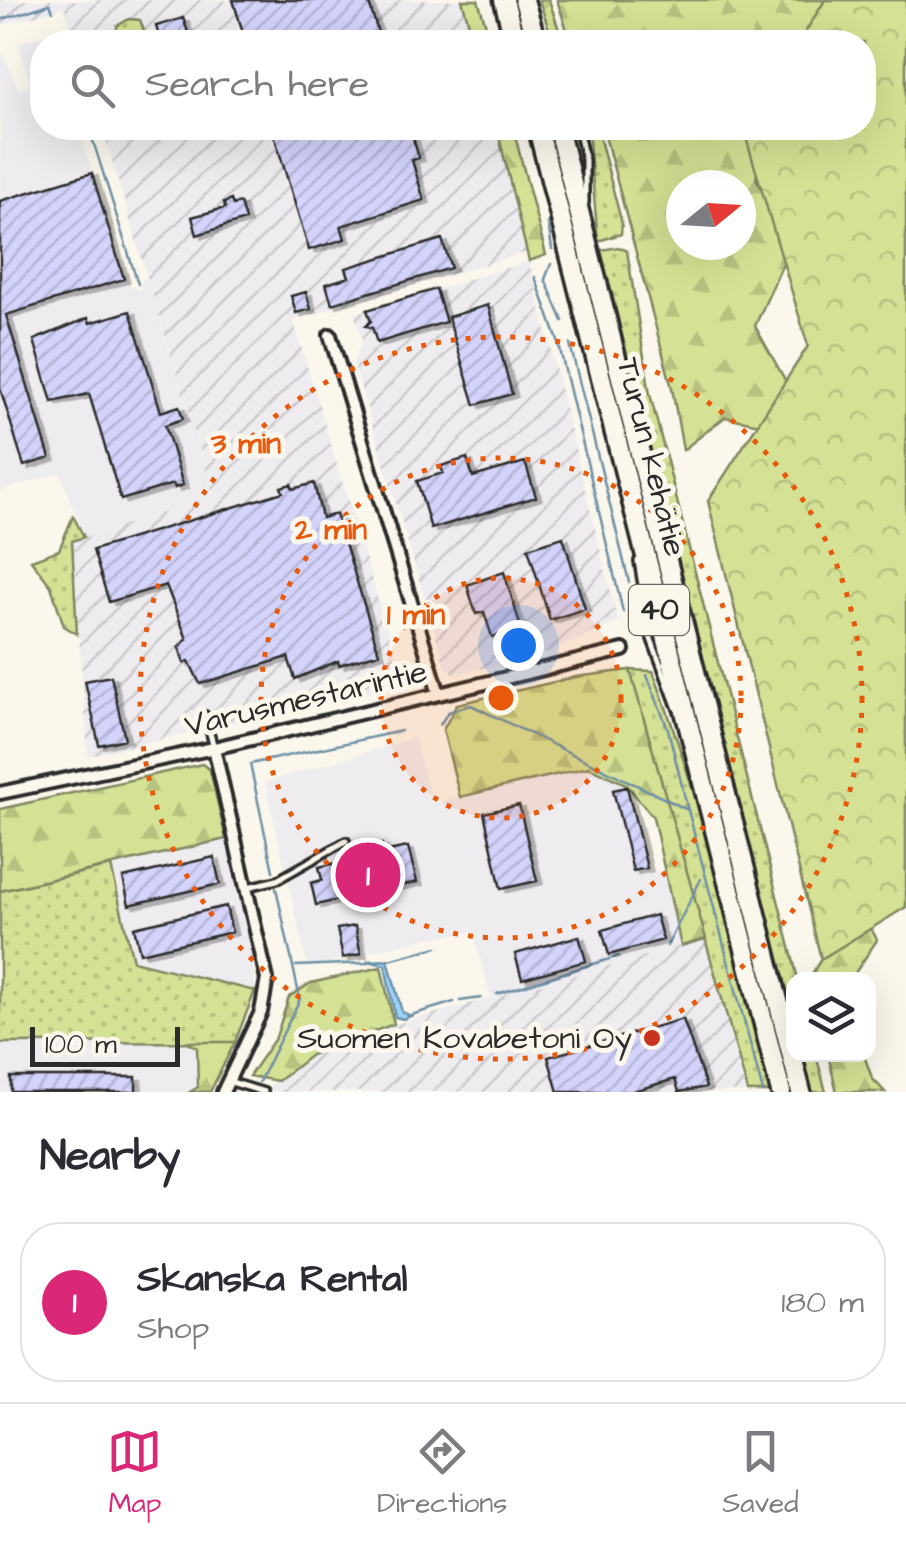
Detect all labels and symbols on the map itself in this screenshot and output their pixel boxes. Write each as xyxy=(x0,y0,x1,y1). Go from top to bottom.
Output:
north arrow xyxy=(666,170,756,260)
street label: Turun kehätie xyxy=(605,353,697,561)
text: 3 min xyxy=(210,423,281,465)
text: 2 min xyxy=(294,509,367,551)
road number: 40 xyxy=(629,585,689,635)
text: 1 min xyxy=(387,594,445,636)
your location xyxy=(493,620,544,671)
street label: Varusmestarintie xyxy=(180,649,432,749)
centre of rings xyxy=(483,680,519,716)
pin: 1 xyxy=(336,838,400,912)
place label: Suomen Kovabetoni Oy xyxy=(297,1016,632,1061)
scale bar xyxy=(30,1022,180,1066)
marker: Suomen Kovabetoni Oy xyxy=(641,1027,663,1049)

